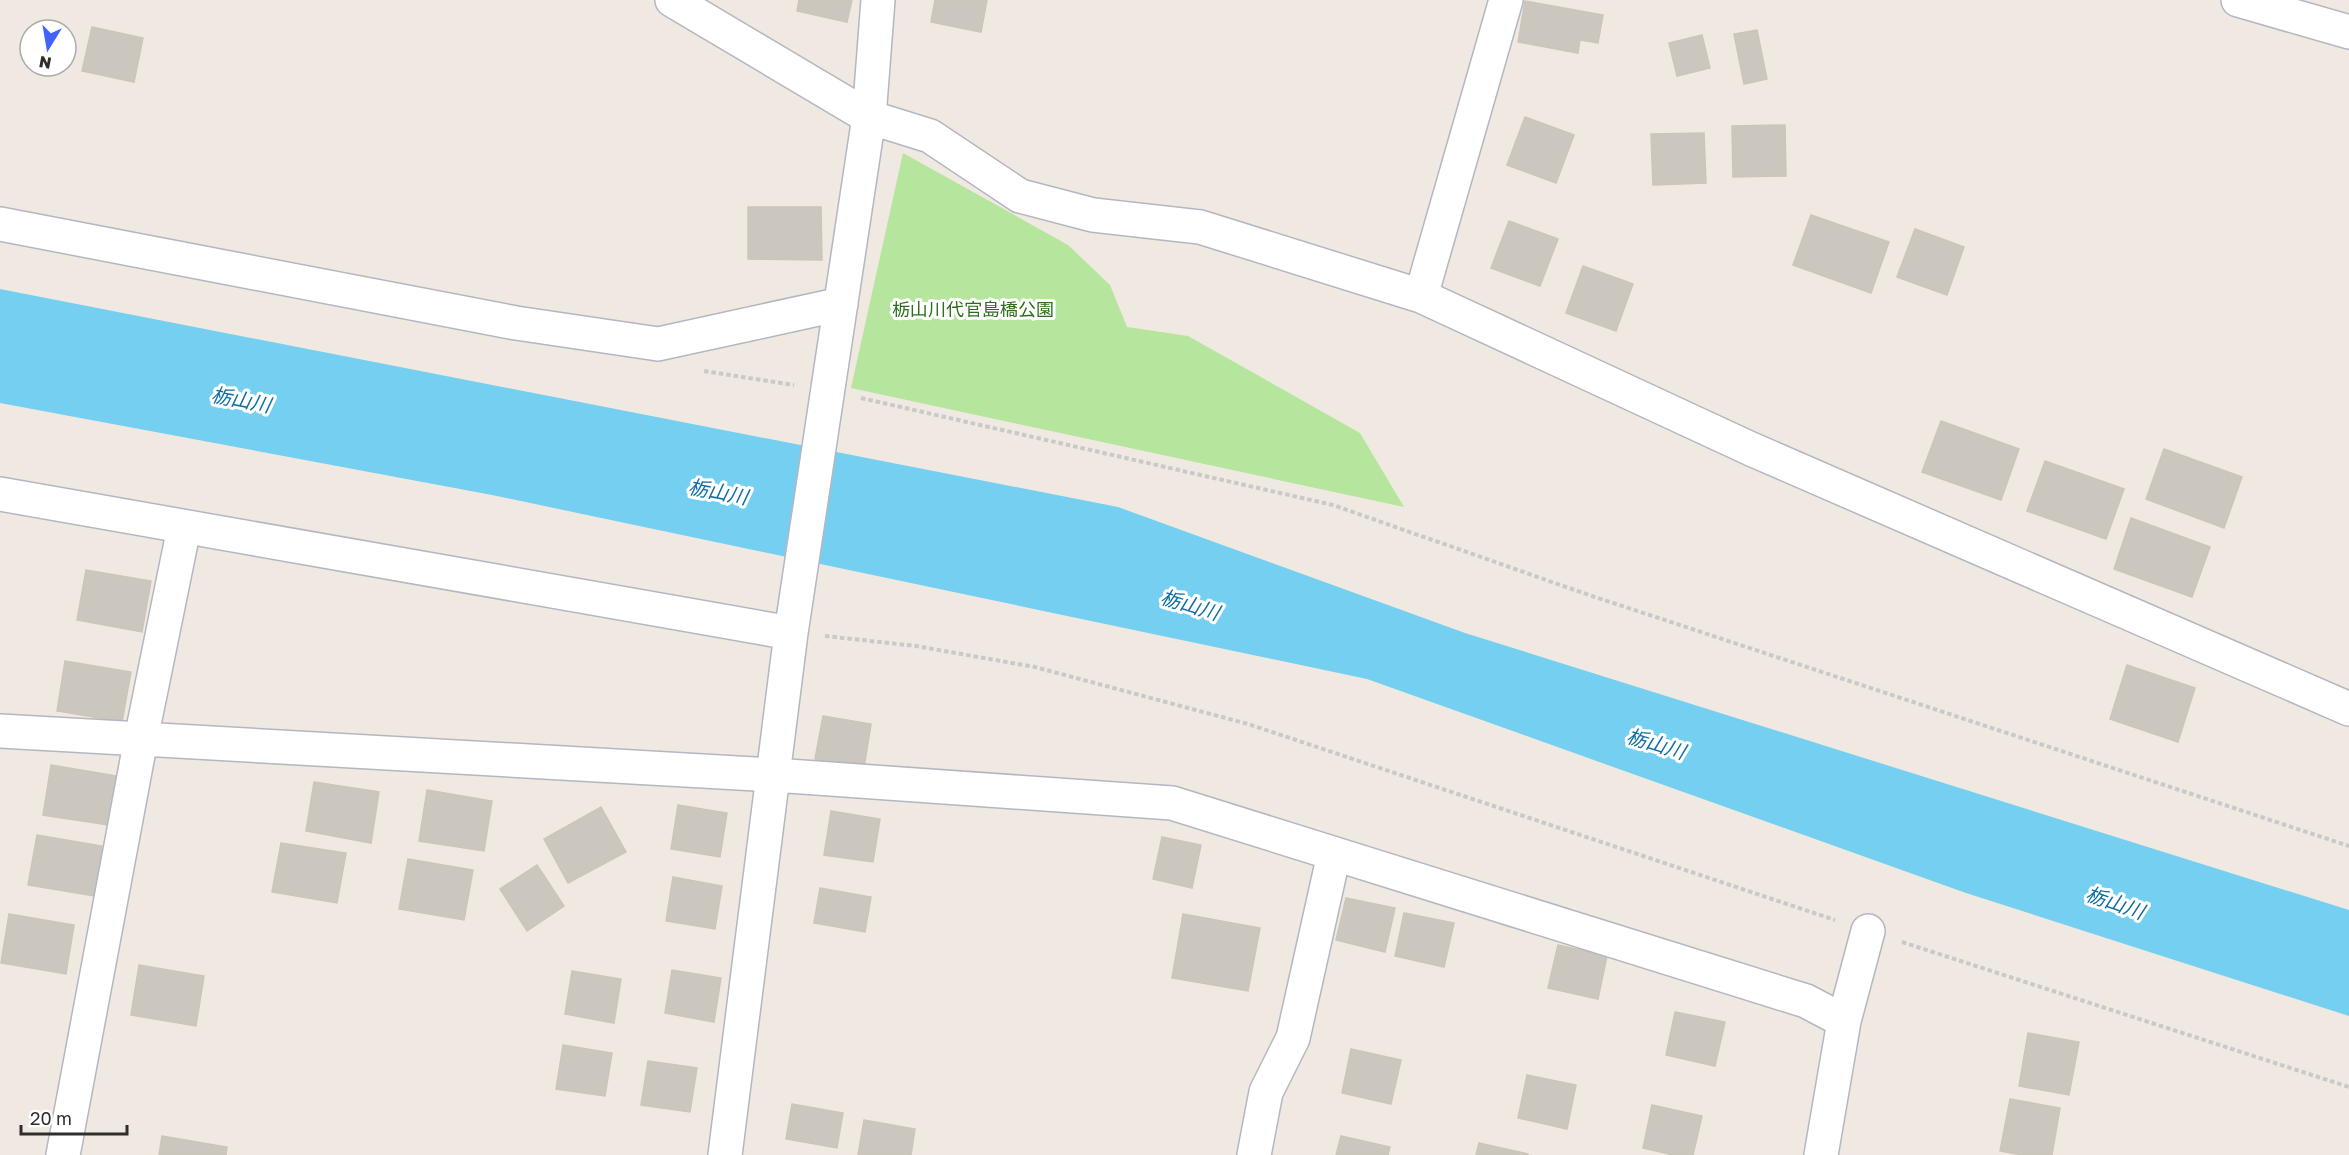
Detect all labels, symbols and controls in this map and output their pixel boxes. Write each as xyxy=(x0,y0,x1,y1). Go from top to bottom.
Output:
north arrow xyxy=(18,18,78,78)
text: N xyxy=(37,52,53,74)
park label: 栃山川代官島橋公園 xyxy=(892,298,1054,320)
water label: 栃山川 xyxy=(209,382,275,417)
water label: 栃山川 xyxy=(686,474,752,509)
water label: 栃山川 xyxy=(1158,584,1224,625)
water label: 栃山川 xyxy=(1624,723,1690,764)
water label: 栃山川 xyxy=(2083,881,2149,924)
scale bar xyxy=(21,1098,128,1136)
text: 20 m xyxy=(30,1107,72,1129)

